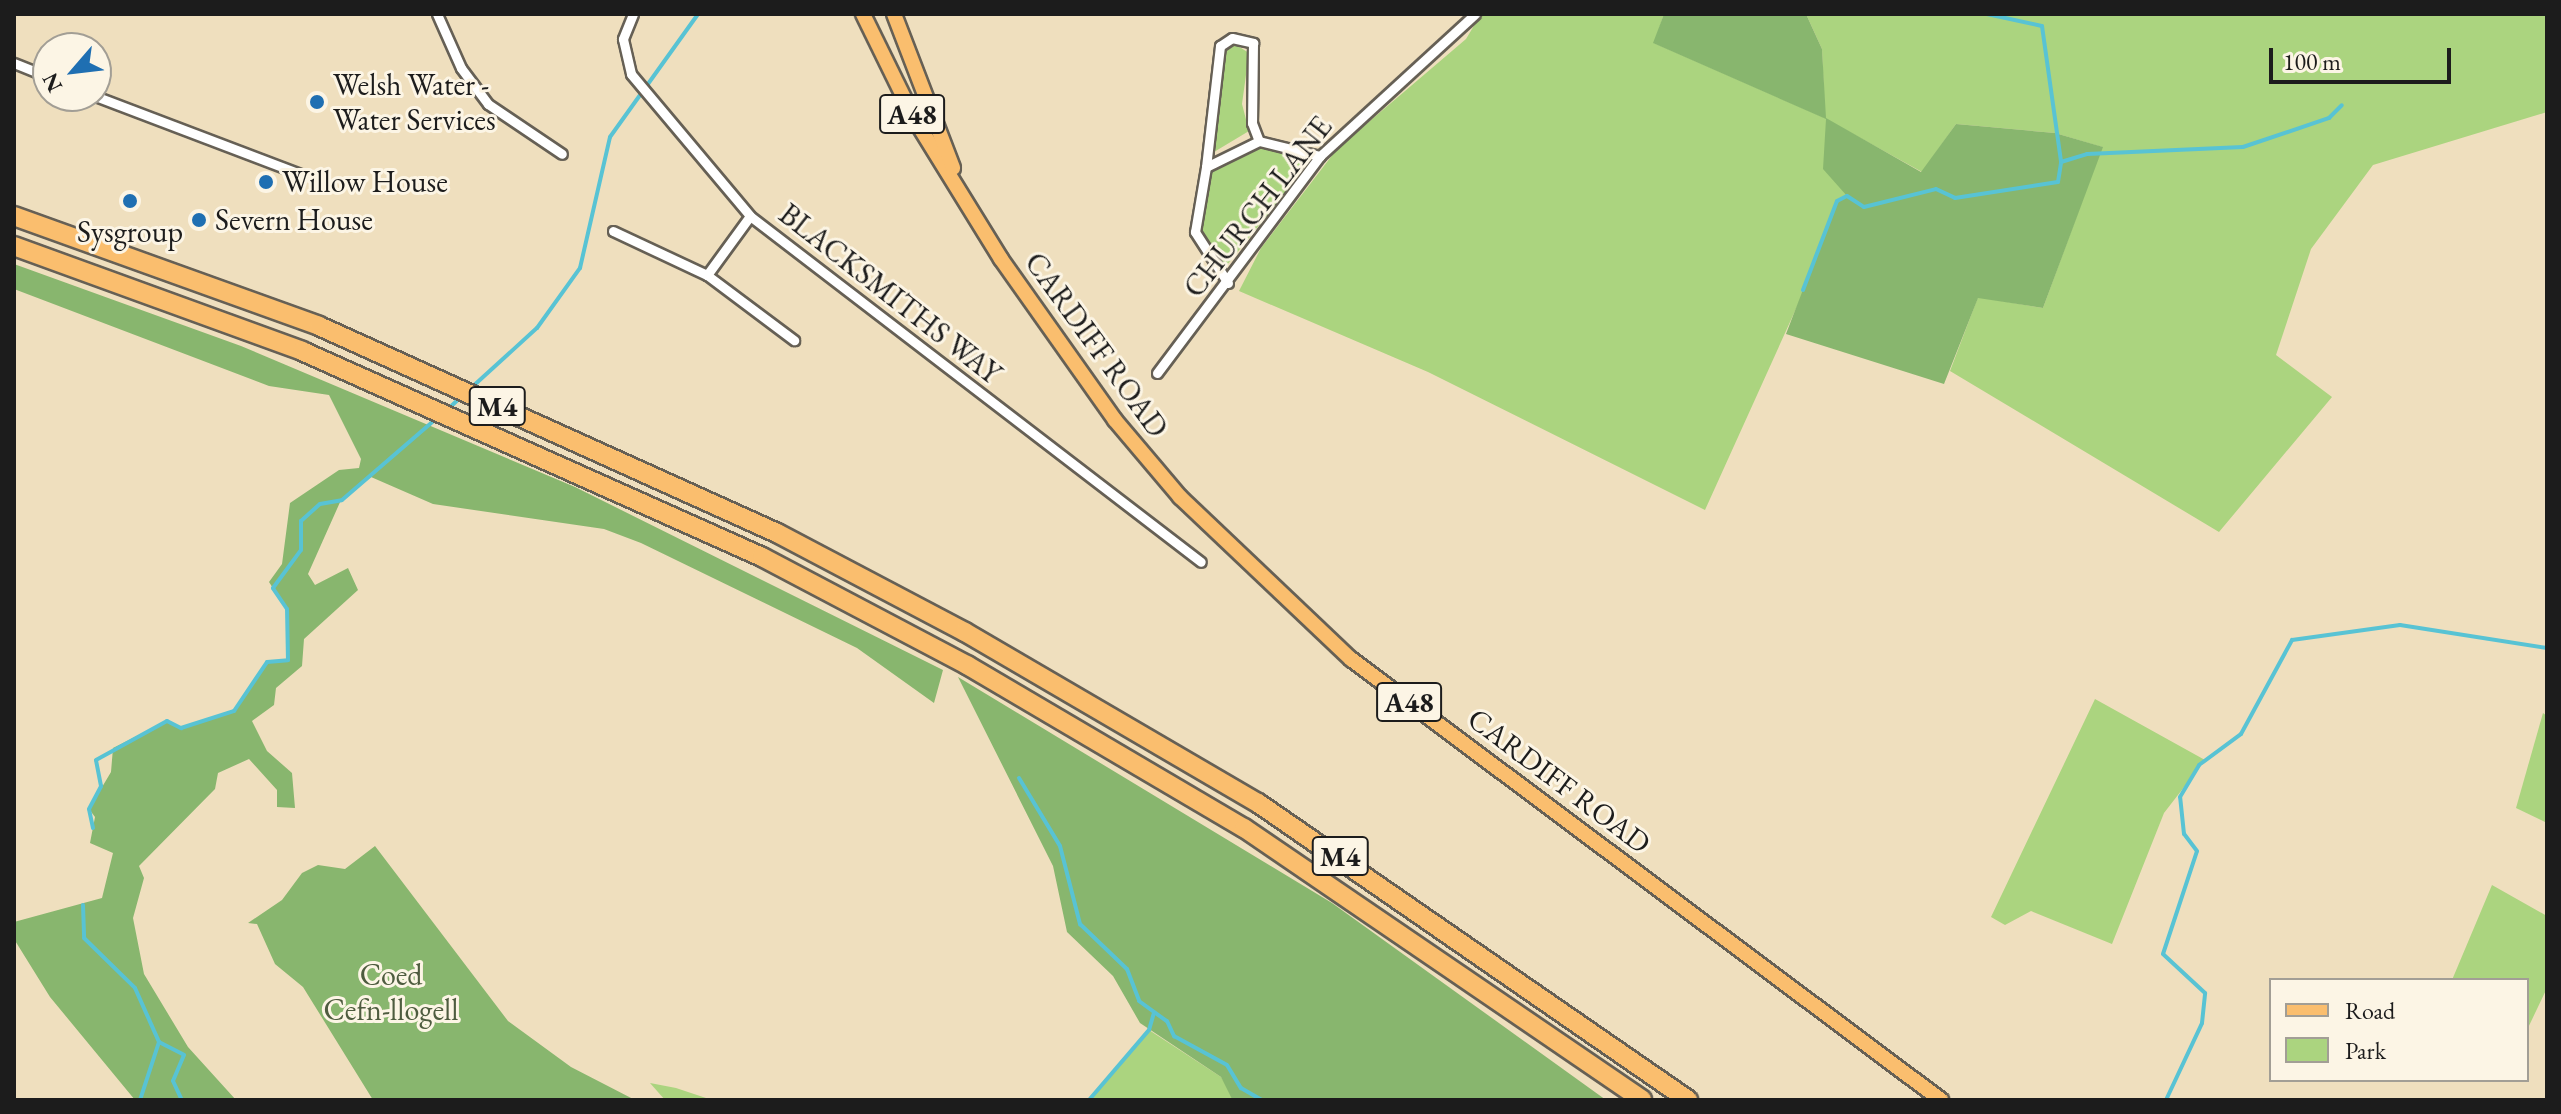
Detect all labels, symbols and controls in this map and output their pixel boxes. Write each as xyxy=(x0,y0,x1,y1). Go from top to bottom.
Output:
north arrow xyxy=(32,32,112,112)
scale bar xyxy=(2273,32,2455,82)
text: 100 m xyxy=(2283,46,2341,77)
place label: Welsh Water - Water Services xyxy=(333,67,496,138)
text: N xyxy=(35,68,69,97)
road number: A48 xyxy=(878,90,946,138)
marker: Welsh Water - Water Services xyxy=(308,93,326,111)
street label: CHURCH LANE xyxy=(1176,109,1340,305)
place label: Willow House xyxy=(282,164,448,200)
marker: Willow House xyxy=(257,173,275,191)
marker: Sysgroup xyxy=(121,192,139,210)
street label: BLACKSMITHS WAY xyxy=(772,196,1008,392)
place label: Severn House xyxy=(215,202,373,238)
marker: Severn House xyxy=(190,211,208,229)
place label: Sysgroup xyxy=(77,214,183,250)
street label: CARDIFF ROAD xyxy=(1017,246,1175,444)
road number: M4 xyxy=(467,382,527,430)
road number: A48 xyxy=(1375,678,1443,726)
street label: CARDIFF ROAD xyxy=(1460,701,1658,861)
road number: M4 xyxy=(1310,832,1370,880)
park label: Coed Cefn-llogell xyxy=(324,957,458,1028)
legend xyxy=(2269,978,2529,1082)
text: Road xyxy=(2345,995,2395,1026)
text: Park xyxy=(2345,1035,2386,1066)

